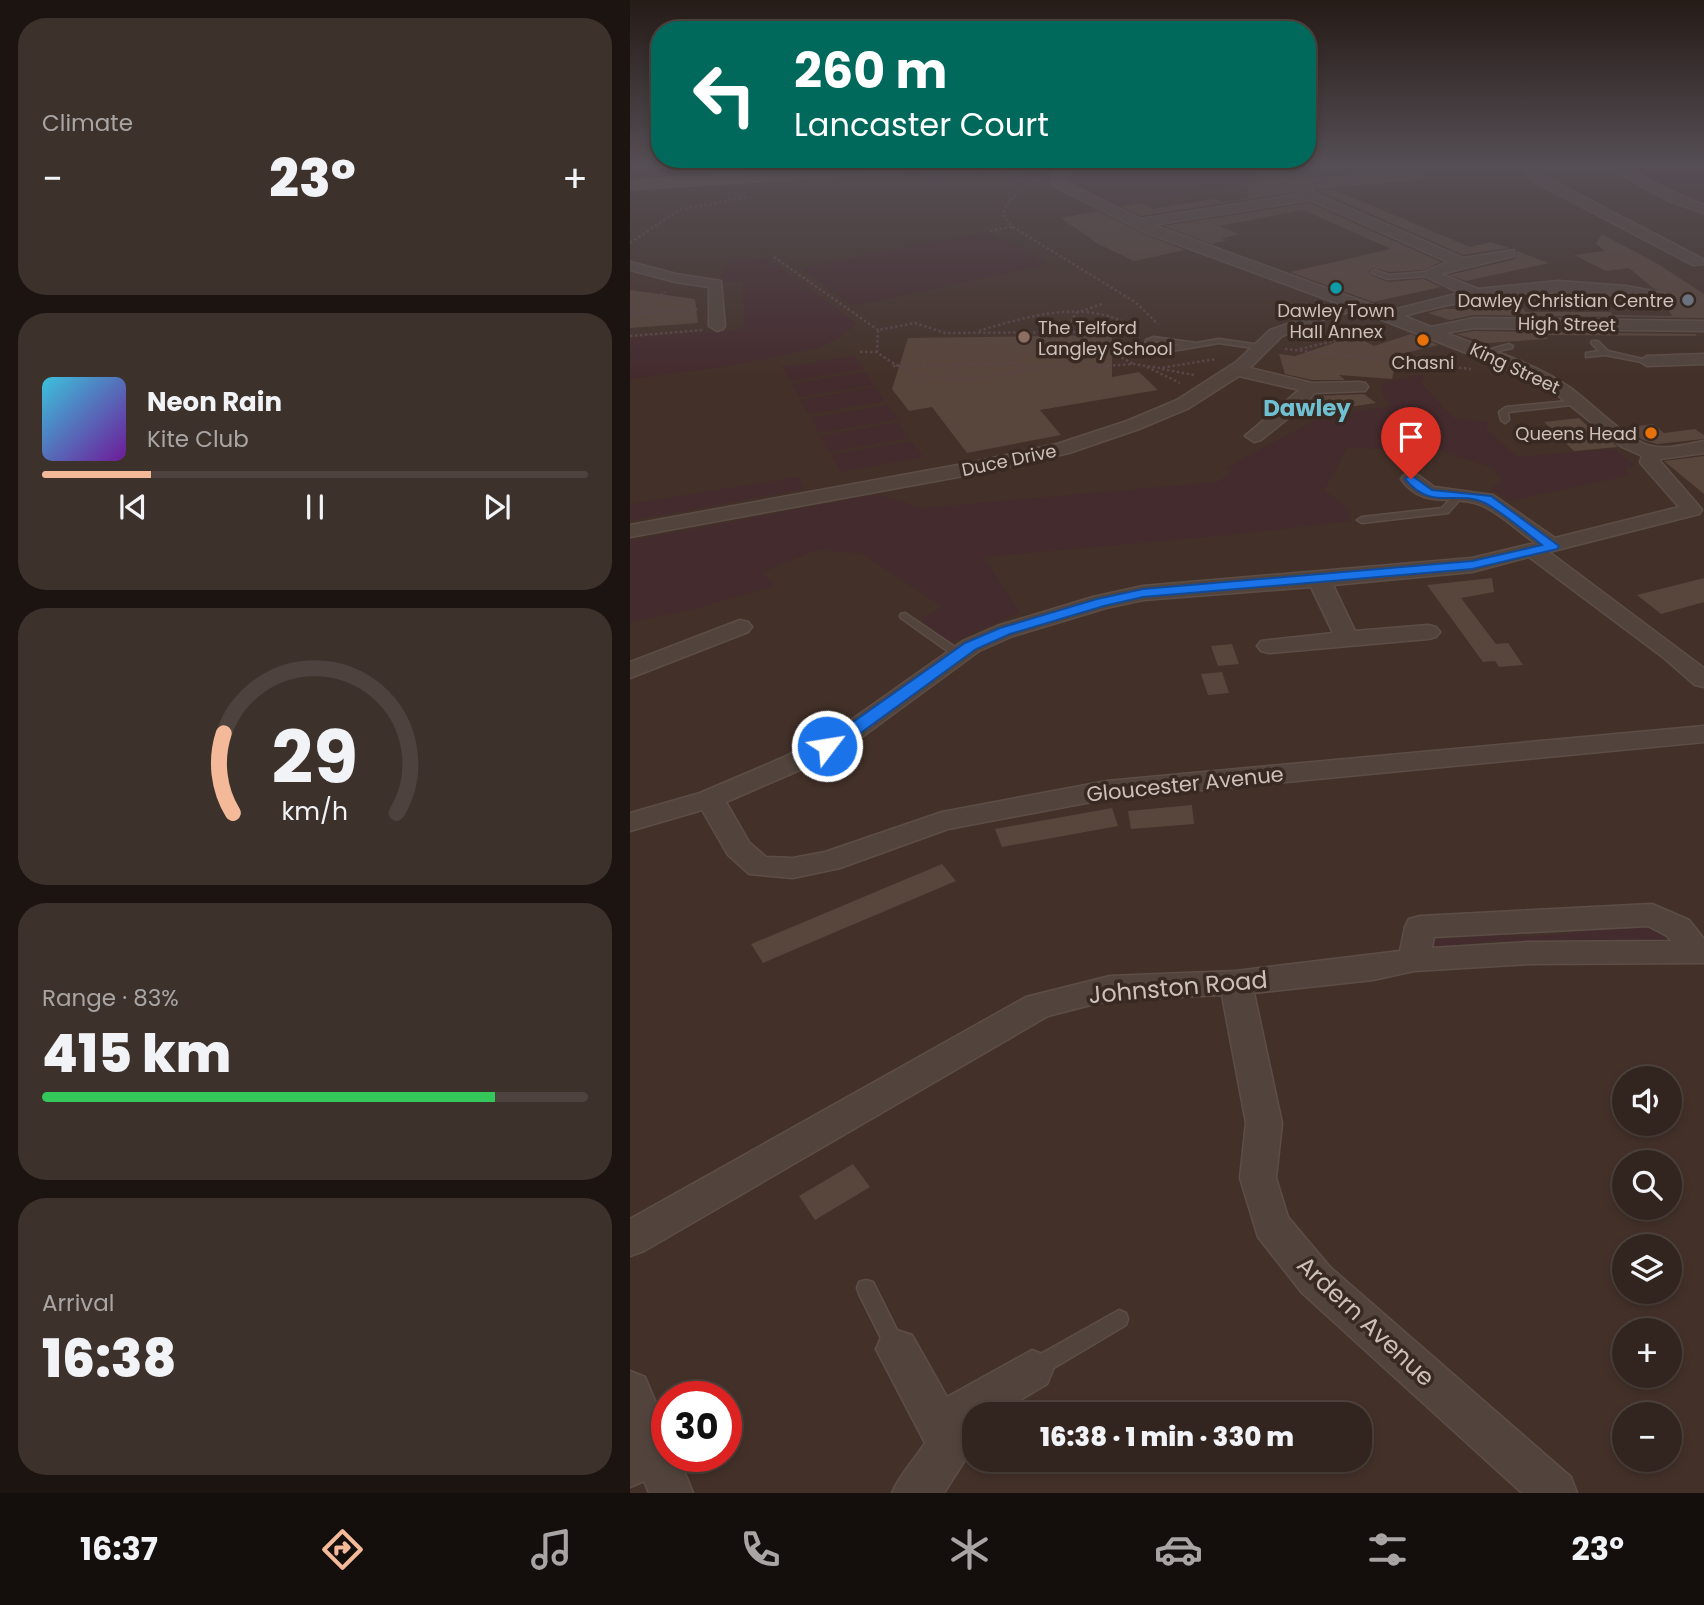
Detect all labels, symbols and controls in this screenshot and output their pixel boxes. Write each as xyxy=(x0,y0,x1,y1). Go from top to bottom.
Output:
text: 260 m xyxy=(794,37,947,105)
icon: left xyxy=(679,49,770,140)
text: Lancaster Court xyxy=(794,102,1049,147)
text: Climate xyxy=(42,107,133,139)
text: 23° xyxy=(269,142,356,215)
text: − xyxy=(42,152,63,205)
text: + xyxy=(562,152,588,205)
marker: Dawley Town Hall Annex xyxy=(1328,280,1344,296)
place label: Dawley Christian Centre xyxy=(1457,288,1674,313)
marker: Dawley Christian Centre xyxy=(1680,292,1696,308)
place label: Dawley Town Hall Annex xyxy=(1277,298,1395,344)
street label: High Street xyxy=(1518,311,1616,337)
place label: The Telford Langley School xyxy=(1038,315,1173,361)
marker: The Telford Langley School xyxy=(1016,329,1032,345)
marker: Chasni xyxy=(1415,332,1431,348)
street label: King Street xyxy=(1466,336,1564,400)
place label: Chasni xyxy=(1392,350,1454,375)
text: Neon Rain xyxy=(147,384,282,420)
district label: Dawley xyxy=(1263,392,1351,424)
pin xyxy=(1381,407,1441,479)
icon: arrive xyxy=(1392,418,1430,456)
place label: Queens Head xyxy=(1515,421,1637,446)
text: Kite Club xyxy=(147,423,249,455)
marker: Queens Head xyxy=(1643,425,1659,441)
street label: Duce Drive xyxy=(959,438,1059,482)
icon: previous xyxy=(114,488,152,526)
icon: pause xyxy=(296,488,334,526)
icon: next xyxy=(478,488,516,526)
text: 29 xyxy=(272,707,358,808)
position arrow xyxy=(790,709,864,783)
street label: Gloucester Avenue xyxy=(1085,759,1285,809)
text: km/h xyxy=(282,793,348,828)
street label: Johnston Road xyxy=(1087,963,1269,1011)
text: Range · 83% xyxy=(42,982,179,1014)
text: 415 km xyxy=(42,1017,231,1090)
map controls xyxy=(1612,1066,1682,1472)
button: sound xyxy=(1612,1066,1682,1136)
button: search xyxy=(1612,1150,1682,1220)
button: layers xyxy=(1612,1234,1682,1304)
street label: Ardern Avenue xyxy=(1290,1249,1442,1393)
text: Arrival xyxy=(42,1287,114,1319)
button: + xyxy=(1612,1318,1682,1388)
text: 16:38 xyxy=(42,1322,177,1395)
speed limit sign: 30 xyxy=(651,1381,742,1472)
button: − xyxy=(1612,1402,1682,1472)
text: 16:38 · 1 min · 330 m xyxy=(1040,1419,1294,1455)
icon: directions xyxy=(318,1525,367,1574)
icon: music xyxy=(527,1525,576,1574)
icon: phone xyxy=(736,1525,785,1574)
icon: climate xyxy=(945,1525,994,1574)
icon: car xyxy=(1154,1525,1203,1574)
icon: filters xyxy=(1363,1525,1412,1574)
text: 16:37 xyxy=(80,1526,158,1571)
text: 23° xyxy=(1572,1526,1624,1571)

